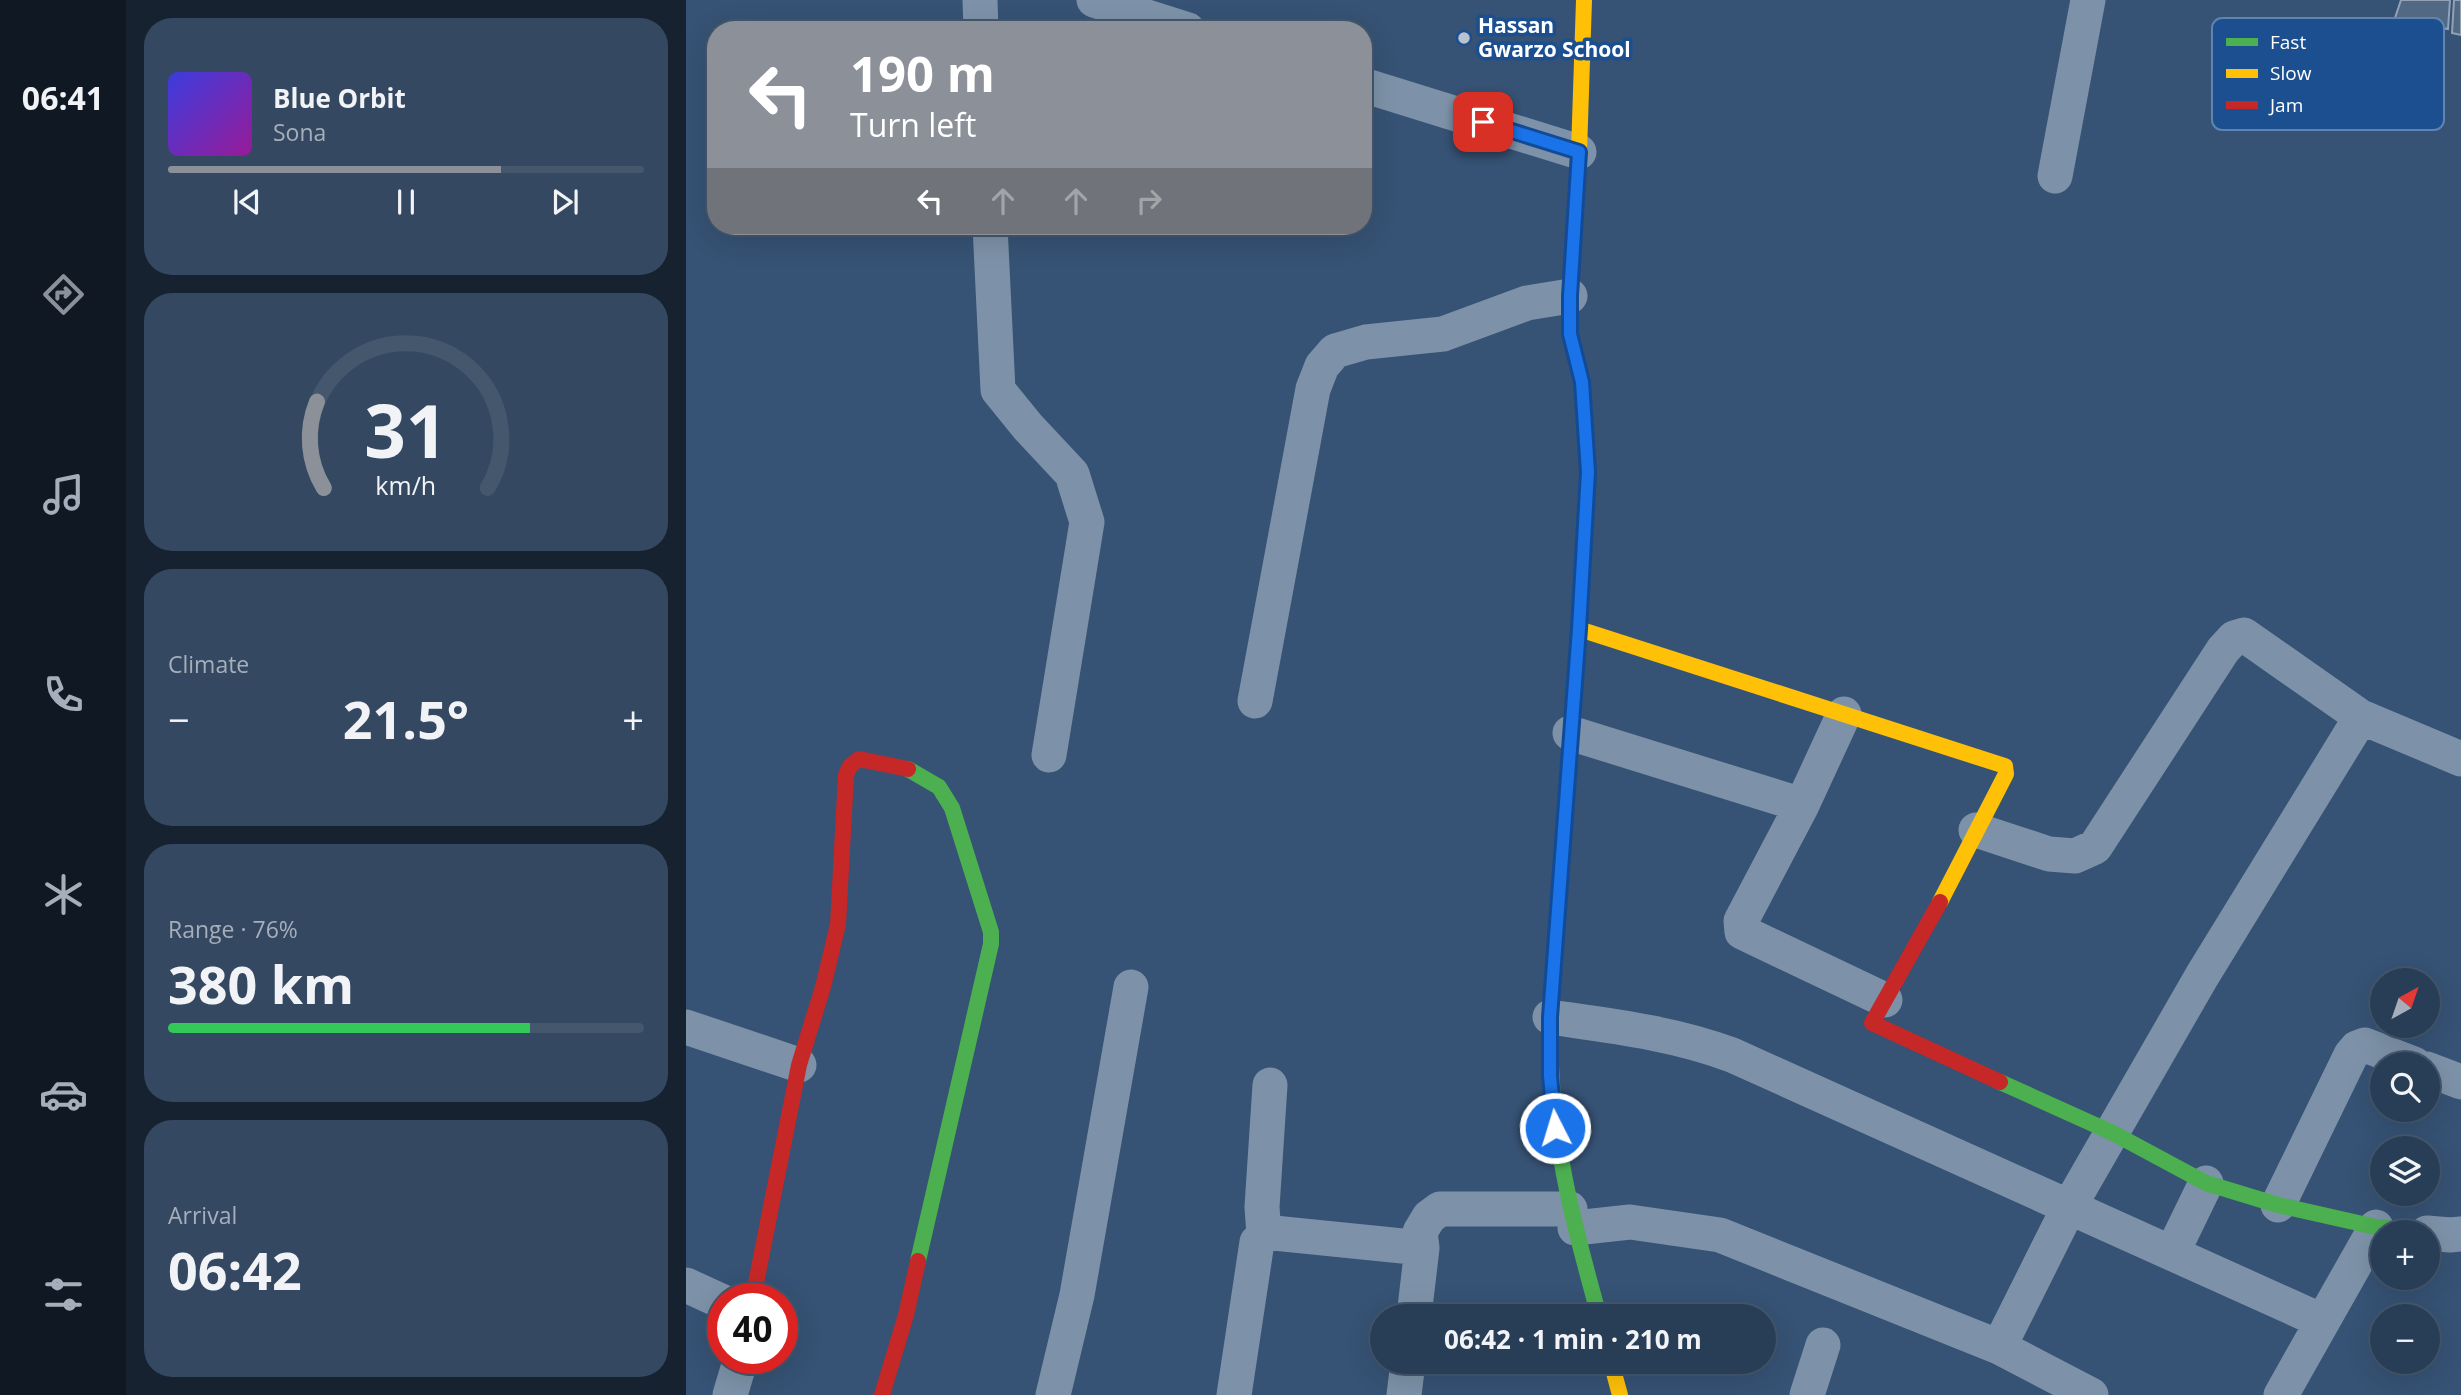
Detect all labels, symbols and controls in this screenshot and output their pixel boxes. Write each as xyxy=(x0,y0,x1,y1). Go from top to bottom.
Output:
place label: Hassan Gwarzo School xyxy=(1478,11,1631,63)
legend xyxy=(2212,18,2444,130)
text: Fast xyxy=(2270,29,2306,55)
marker: Hassan Gwarzo School xyxy=(1456,30,1472,46)
text: 190 m xyxy=(850,40,995,106)
icon: left xyxy=(735,49,826,140)
text: Slow xyxy=(2270,60,2312,86)
text: 06:41 xyxy=(22,76,104,119)
text: Blue Orbit xyxy=(273,80,406,116)
pin xyxy=(1453,92,1513,152)
text: Jam xyxy=(2268,92,2303,118)
text: Turn left xyxy=(850,103,976,146)
icon: arrive xyxy=(1464,103,1502,141)
text: Sona xyxy=(273,116,326,148)
icon: left xyxy=(911,182,949,220)
icon: ahead xyxy=(984,182,1022,220)
icon: ahead xyxy=(1057,182,1095,220)
icon: right xyxy=(1130,182,1168,220)
icon: previous xyxy=(228,183,266,221)
icon: pause xyxy=(387,183,425,221)
icon: next xyxy=(546,183,584,221)
icon: directions xyxy=(39,270,88,319)
text: 31 xyxy=(364,381,448,480)
text: km/h xyxy=(376,468,436,502)
icon: music xyxy=(39,470,88,519)
text: Climate xyxy=(168,648,249,680)
icon: phone xyxy=(39,670,88,719)
text: 21.5° xyxy=(343,683,469,754)
text: − xyxy=(168,693,190,745)
text: + xyxy=(622,693,644,745)
icon: climate xyxy=(39,870,88,919)
text: Range · 76% xyxy=(168,913,298,945)
text: 380 km xyxy=(168,948,354,1019)
north arrow xyxy=(2370,968,2440,1038)
map controls xyxy=(2370,968,2440,1374)
button: search xyxy=(2370,1052,2440,1122)
icon: car xyxy=(39,1070,88,1119)
position arrow xyxy=(1518,1091,1592,1165)
button: layers xyxy=(2370,1136,2440,1206)
text: Arrival xyxy=(168,1199,237,1231)
button: + xyxy=(2370,1220,2440,1290)
text: 06:42 xyxy=(168,1234,302,1305)
icon: filters xyxy=(39,1270,88,1319)
speed limit sign: 40 xyxy=(707,1283,798,1374)
button: − xyxy=(2370,1304,2440,1374)
text: 06:42 · 1 min · 210 m xyxy=(1444,1321,1702,1357)

